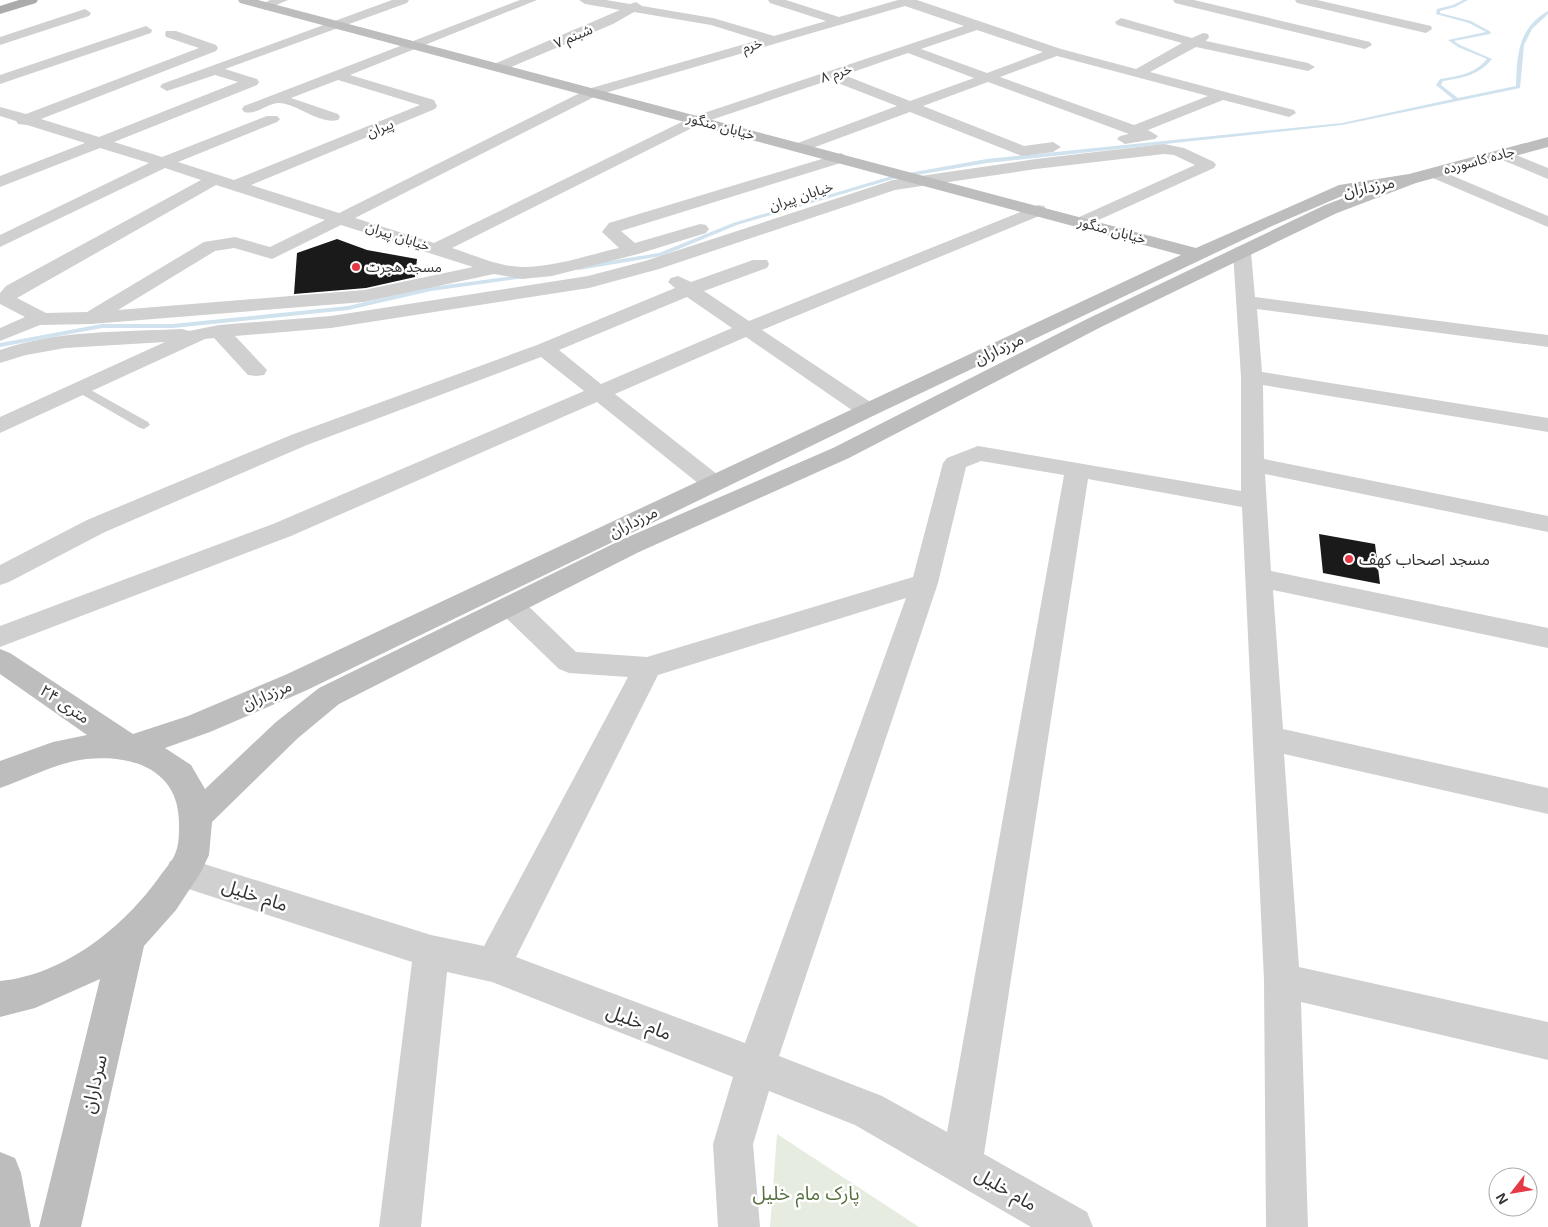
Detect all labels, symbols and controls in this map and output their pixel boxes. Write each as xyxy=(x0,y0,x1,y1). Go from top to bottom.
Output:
street label: شبنم ۷ xyxy=(551,21,596,54)
street label: خرم xyxy=(740,34,765,58)
street label: خرم ۸ xyxy=(818,60,855,88)
street label: خیابان منگور xyxy=(684,109,757,144)
street label: پیران xyxy=(364,115,397,143)
street label: جاده کاسورده xyxy=(1442,143,1517,178)
street label: مرزداران xyxy=(1342,174,1396,201)
street label: خیابان پیران xyxy=(767,178,836,216)
street label: خیابان منگور xyxy=(1075,213,1148,248)
street label: خیابان پیران xyxy=(363,218,432,256)
place label: مسجد هجرت xyxy=(366,259,442,276)
marker: مسجد هجرت xyxy=(350,261,362,273)
street label: مرزداران xyxy=(972,330,1026,369)
street label: مرزداران xyxy=(606,503,660,542)
place label: مسجد اصحاب کهف xyxy=(1359,551,1490,569)
marker: مسجد اصحاب کهف xyxy=(1343,553,1355,565)
street label: مرزداران xyxy=(240,677,295,714)
street label: ۲۴ متری xyxy=(37,681,93,727)
street label: مام خلیل xyxy=(218,875,290,919)
street label: مام خلیل xyxy=(602,1000,674,1048)
street label: سرداران xyxy=(77,1053,112,1116)
street label: مام خلیل xyxy=(969,1163,1041,1219)
north arrow xyxy=(1488,1167,1538,1217)
park label: پارک مام خلیل xyxy=(752,1183,860,1208)
text: N xyxy=(1492,1190,1511,1207)

